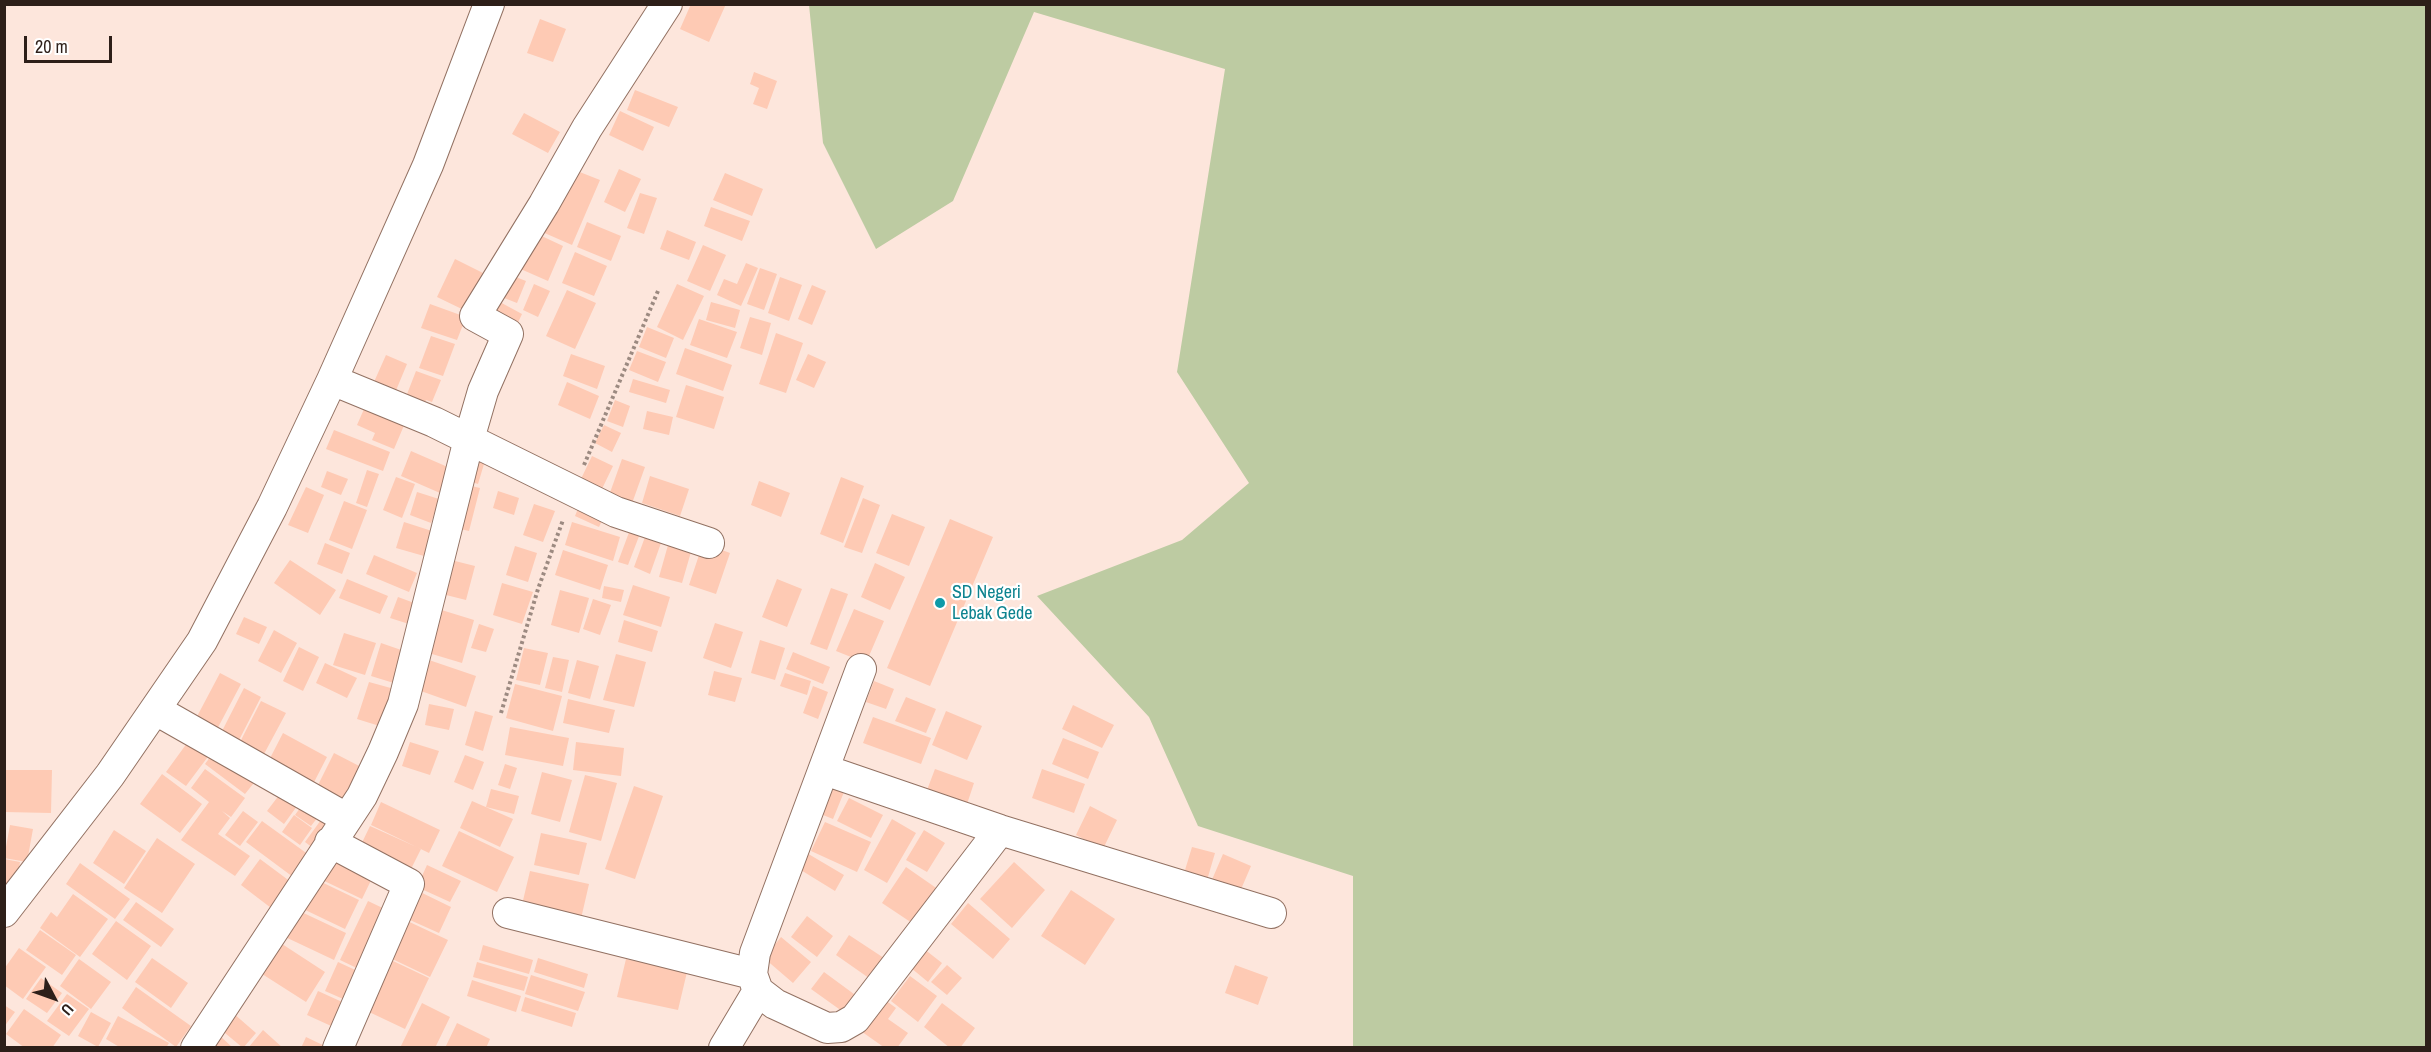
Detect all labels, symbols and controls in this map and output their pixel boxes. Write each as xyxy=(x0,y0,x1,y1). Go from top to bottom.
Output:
scale bar xyxy=(27,24,116,62)
text: 20 m xyxy=(35,34,68,59)
place label: SD Negeri Lebak Gede xyxy=(952,582,1032,624)
marker: SD Negeri Lebak Gede xyxy=(933,596,947,610)
north arrow xyxy=(24,968,84,1028)
text: U xyxy=(56,999,79,1021)

